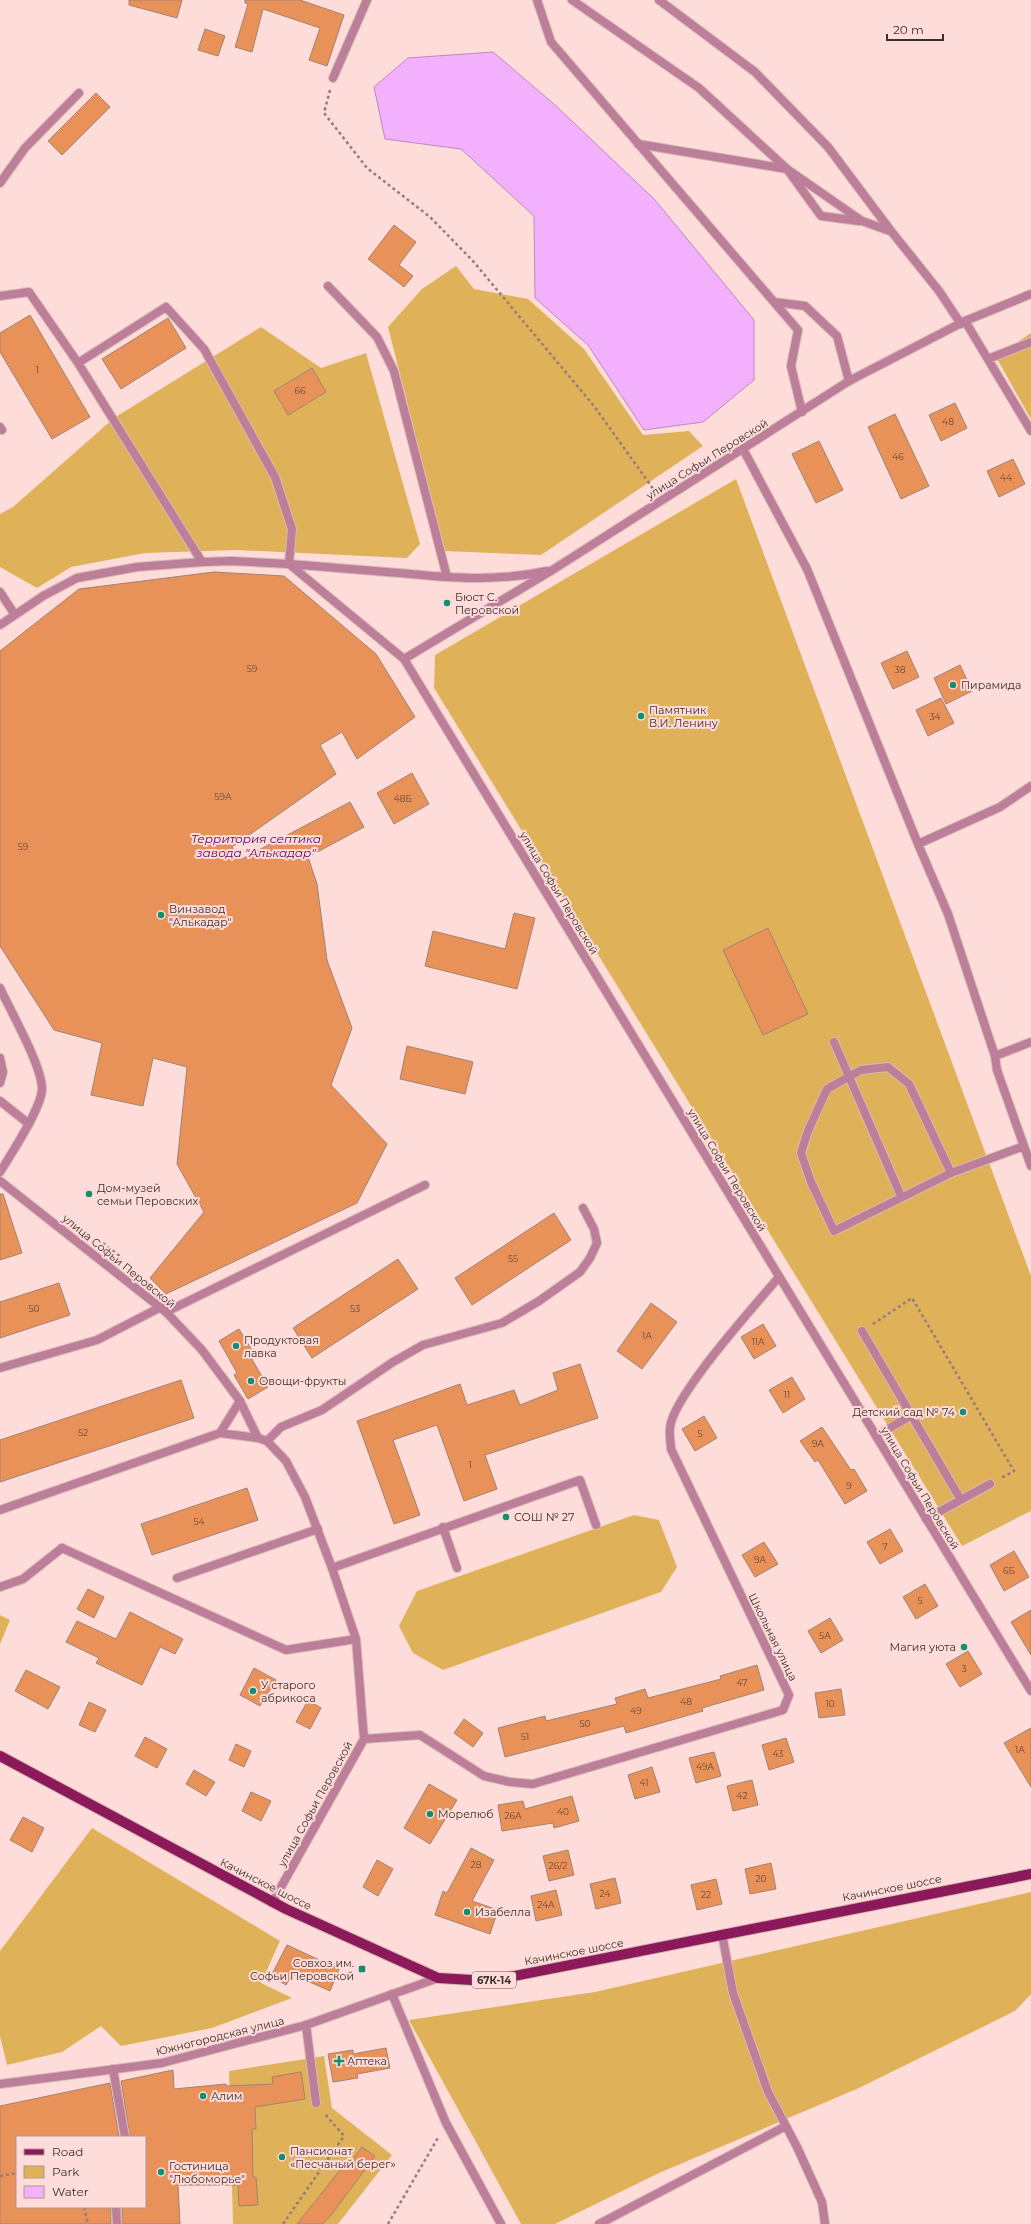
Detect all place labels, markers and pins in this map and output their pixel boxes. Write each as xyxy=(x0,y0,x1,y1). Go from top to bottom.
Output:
place label: Бюст С. Перовской xyxy=(455,590,519,617)
marker: Бюст С. Перовской xyxy=(442,598,452,608)
place label: Пирамида xyxy=(961,678,1021,692)
marker: Пирамида xyxy=(948,680,958,690)
place label: Памятник В.И. Ленину xyxy=(649,703,719,730)
marker: Памятник В.И. Ленину xyxy=(636,711,646,721)
place label: Винзавод "Алькадар" xyxy=(169,902,232,929)
marker: Винзавод "Алькадар" xyxy=(156,910,166,920)
place label: Дом-музей семьи Перовских xyxy=(97,1181,198,1208)
marker: Дом-музей семьи Перовских xyxy=(84,1189,94,1199)
place label: Продуктовая лавка xyxy=(244,1333,319,1360)
marker: Продуктовая лавка xyxy=(231,1341,241,1351)
place label: Овощи-фрукты xyxy=(259,1374,346,1388)
marker: Овощи-фрукты xyxy=(246,1376,256,1386)
place label: Детский сад № 74 xyxy=(853,1405,956,1419)
marker: Детский сад № 74 xyxy=(958,1407,968,1417)
place label: СОШ № 27 xyxy=(514,1510,575,1524)
marker: СОШ № 27 xyxy=(501,1512,511,1522)
place label: Магия уюта xyxy=(890,1640,956,1654)
marker: Магия уюта xyxy=(959,1642,969,1652)
place label: У старого абрикоса xyxy=(261,1678,316,1705)
marker: У старого абрикоса xyxy=(248,1686,258,1696)
place label: Морелюб xyxy=(438,1807,494,1821)
marker: Морелюб xyxy=(425,1809,435,1819)
place label: Изабелла xyxy=(475,1905,531,1919)
marker: Изабелла xyxy=(462,1907,472,1917)
place label: Совхоз им. Софьи Перовской xyxy=(250,1956,354,1983)
marker: Совхоз им. Софьи Перовской xyxy=(357,1964,367,1974)
place label: Аптека xyxy=(347,2054,387,2068)
marker: Аптека xyxy=(334,2056,344,2066)
place label: Алим xyxy=(211,2089,242,2103)
marker: Алим xyxy=(198,2091,208,2101)
place label: Пансионат «Песчаный берег» xyxy=(290,2144,396,2171)
marker: Пансионат «Песчаный берег» xyxy=(277,2152,287,2162)
place label: Гостиница "Любоморье" xyxy=(169,2159,245,2186)
marker: Гостиница "Любоморье" xyxy=(156,2167,166,2177)

